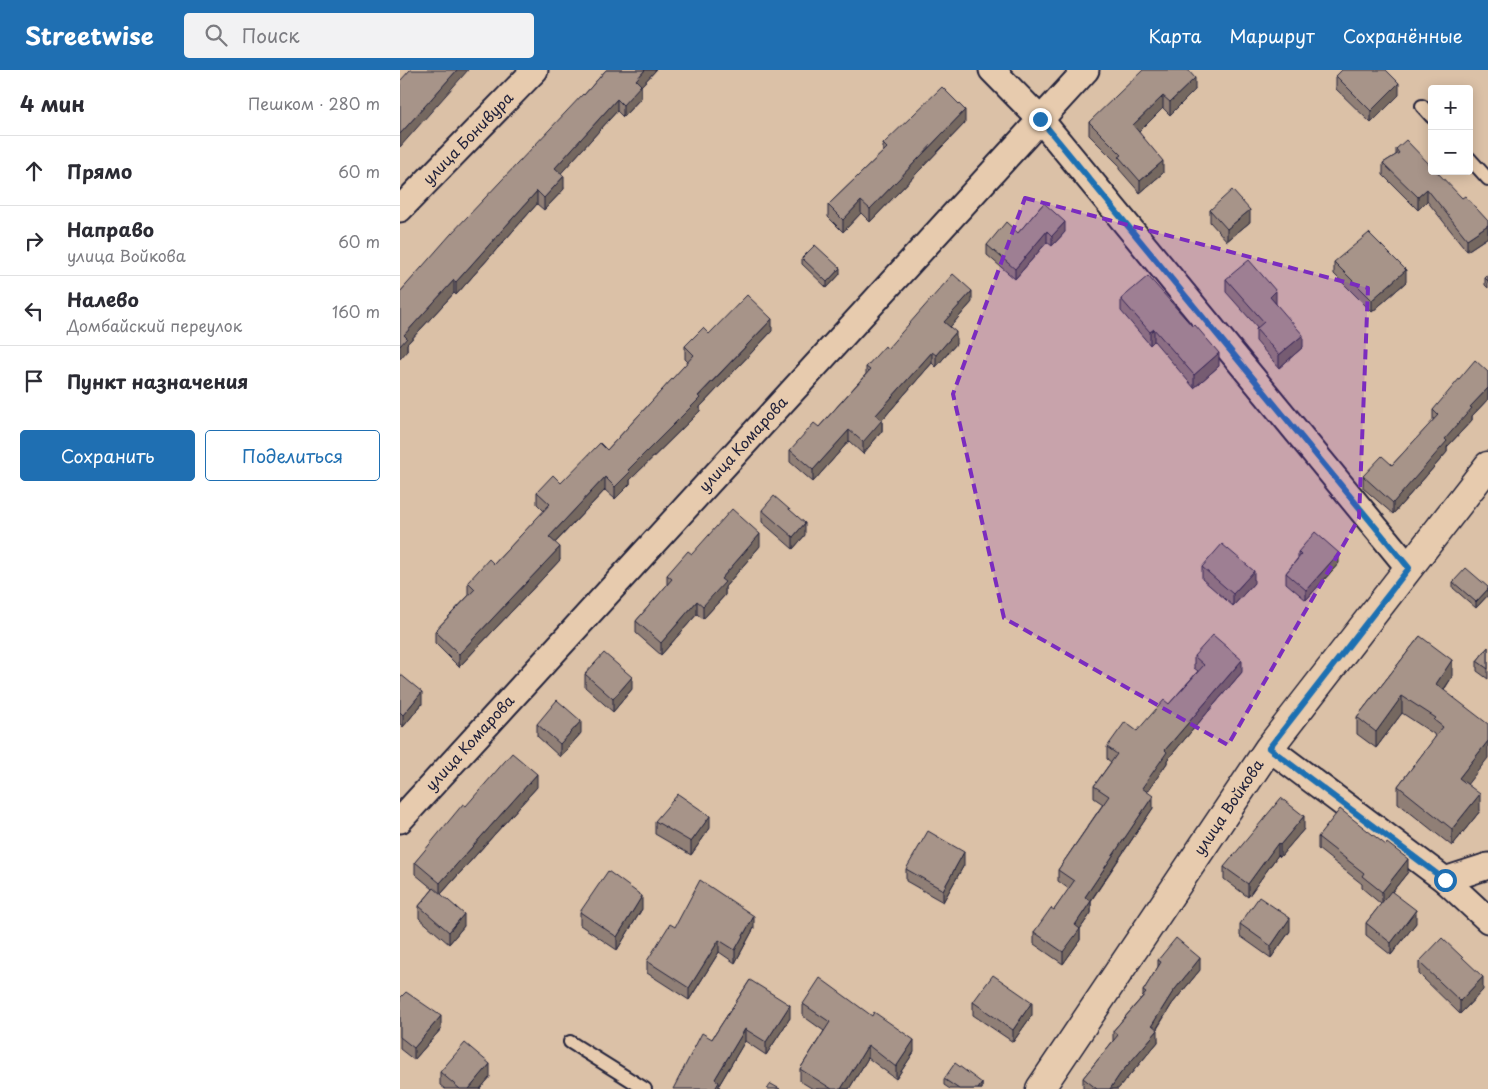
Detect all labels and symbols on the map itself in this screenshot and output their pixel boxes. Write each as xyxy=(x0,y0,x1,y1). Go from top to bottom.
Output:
street label: улица Бонивура xyxy=(417,86,518,189)
route end xyxy=(1029,108,1052,131)
street label: улица Комарова xyxy=(693,390,793,496)
street label: улица Комарова xyxy=(419,689,519,795)
street label: улица Войкова xyxy=(1187,754,1269,859)
route start xyxy=(1434,869,1457,892)

